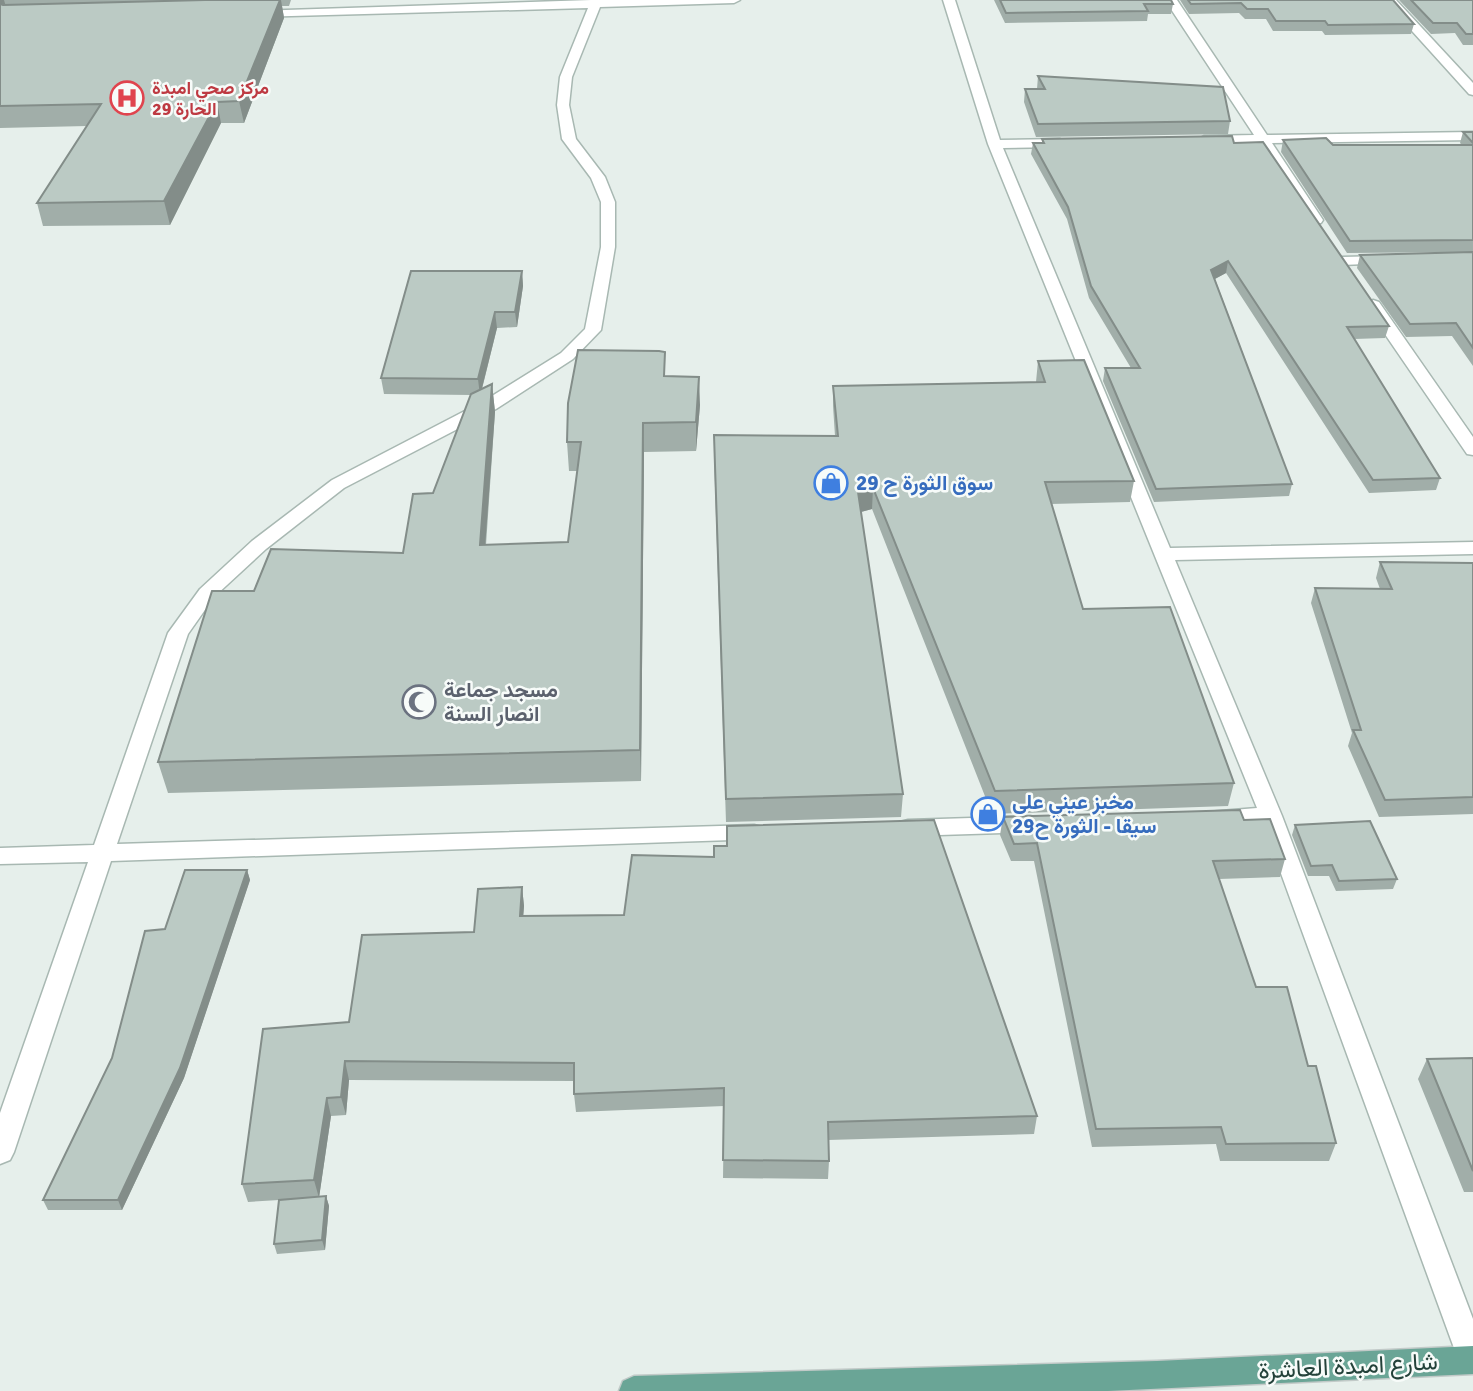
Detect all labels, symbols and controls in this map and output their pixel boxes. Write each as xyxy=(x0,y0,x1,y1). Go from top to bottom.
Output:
place label: مركز صحي امبدة الحارة 29 xyxy=(152,77,269,120)
hospital icon: مركز صحي امبدة الحارة 29 xyxy=(108,79,146,117)
shop icon: سوق الثورة ح 29 xyxy=(812,464,850,502)
place label: سوق الثورة ح 29 xyxy=(856,470,993,497)
place label: مسجد جماعة انصار السنة xyxy=(444,677,558,727)
mosque icon: مسجد جماعة انصار السنة xyxy=(400,683,438,721)
place label: مخبز عيني على سيقا - الثورة ح29 xyxy=(1012,789,1156,840)
shop icon: مخبز عيني على سيقا - الثورة ح29 xyxy=(969,795,1007,833)
street label: شارع امبدة العاشرة xyxy=(1258,1346,1438,1387)

